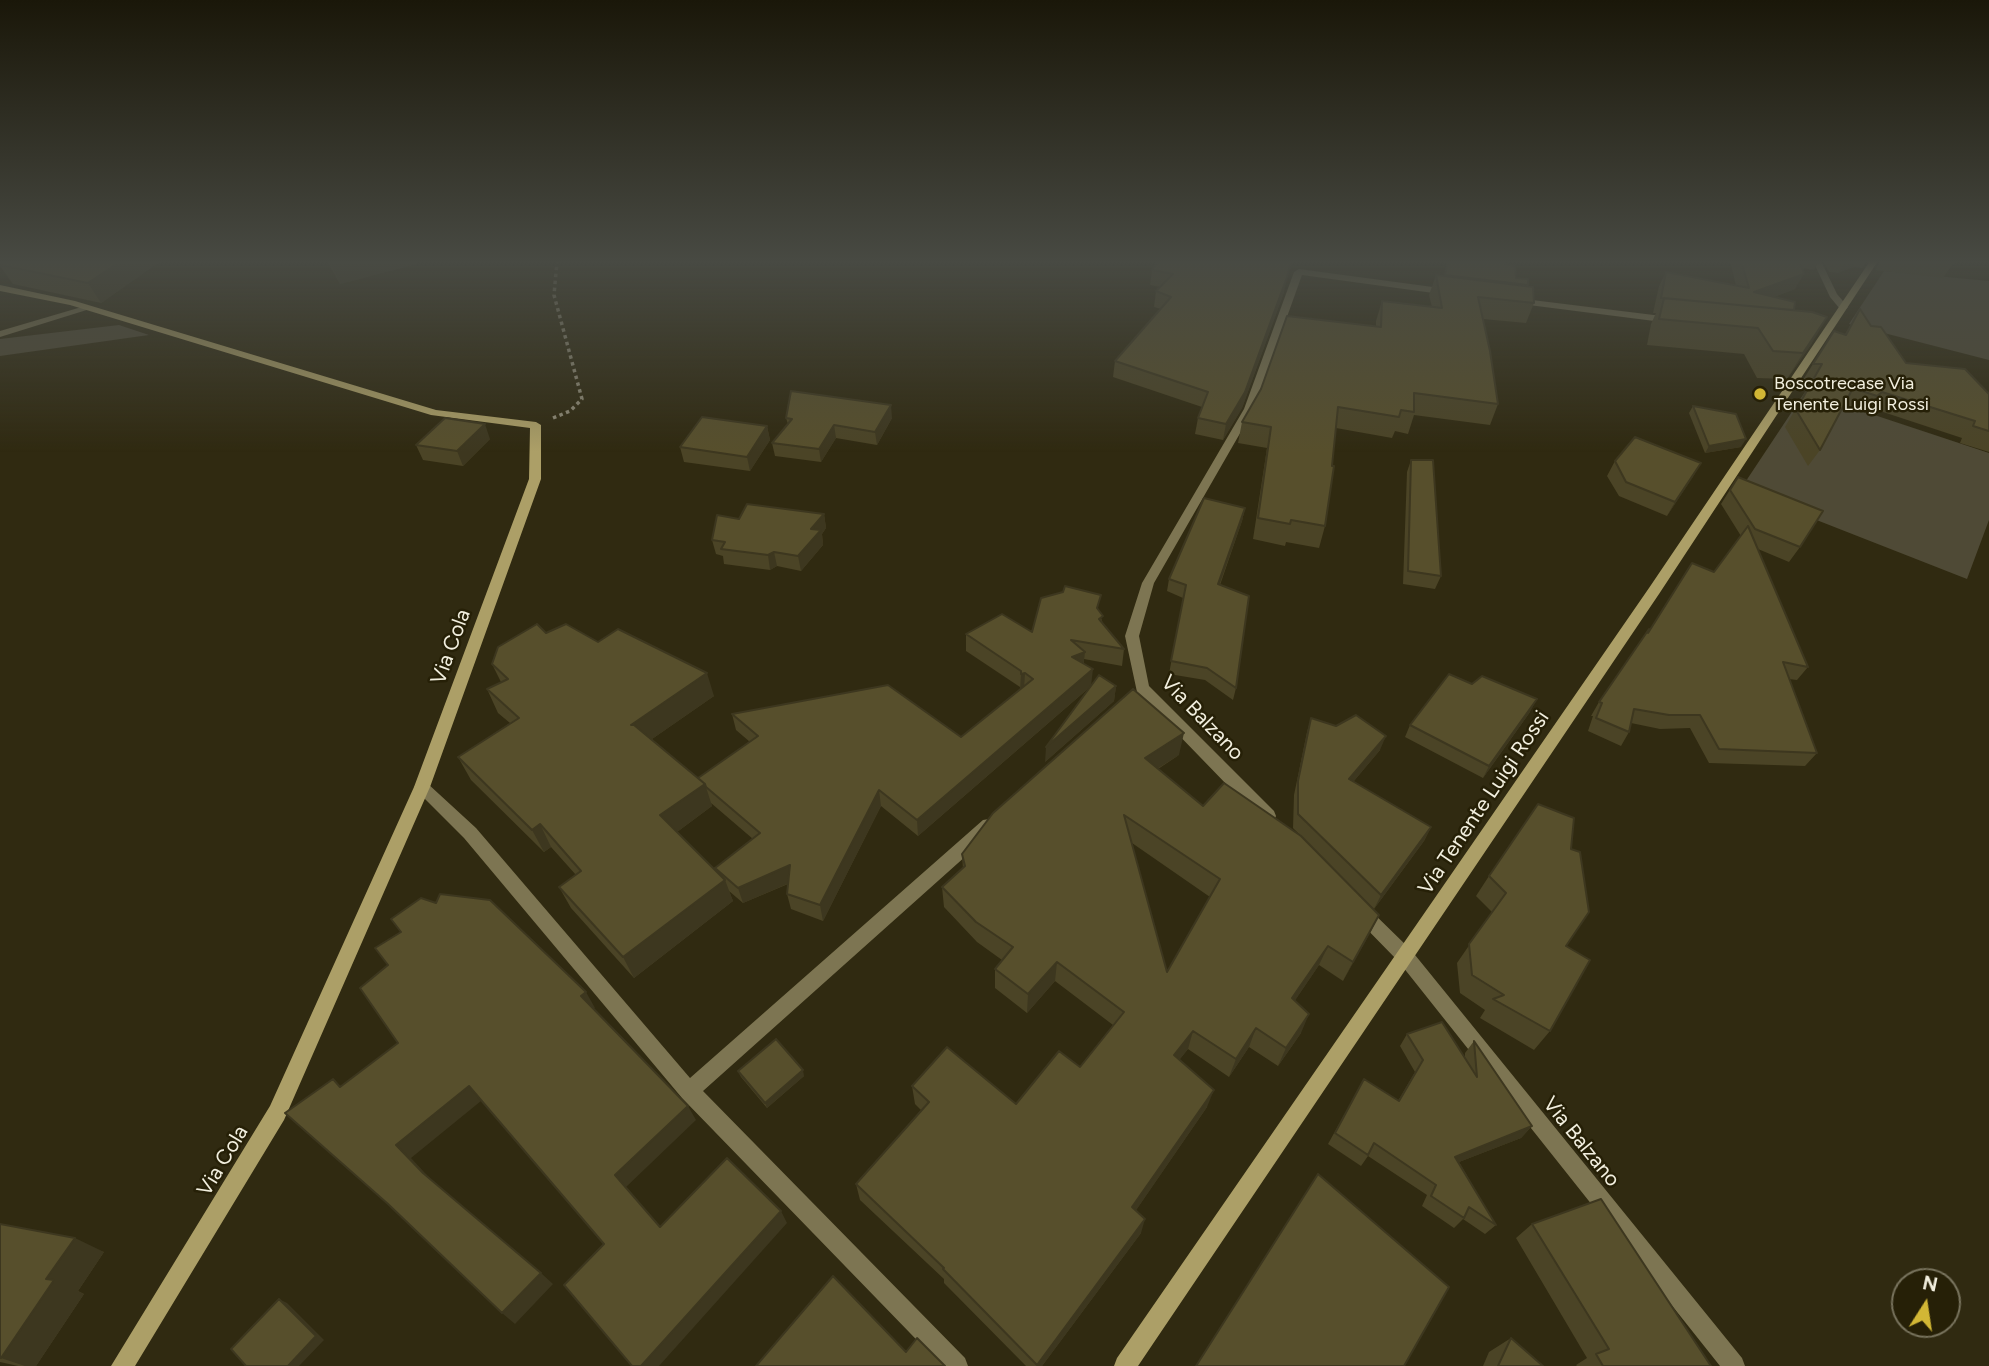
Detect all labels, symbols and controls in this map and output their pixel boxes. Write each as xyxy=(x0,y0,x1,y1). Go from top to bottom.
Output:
place label: Boscotrecase Via Tenente Luigi Rossi xyxy=(1774,373,1929,416)
marker: Boscotrecase Via Tenente Luigi Rossi xyxy=(1752,386,1768,402)
street label: Via Cola xyxy=(426,606,476,688)
street label: Via Balzano xyxy=(1155,670,1249,766)
street label: Via Tenente Luigi Rossi xyxy=(1413,706,1555,900)
street label: Via Balzano xyxy=(1537,1092,1625,1192)
street label: Via Cola xyxy=(192,1121,254,1201)
north arrow xyxy=(1891,1268,1961,1338)
text: N xyxy=(1920,1271,1940,1297)

